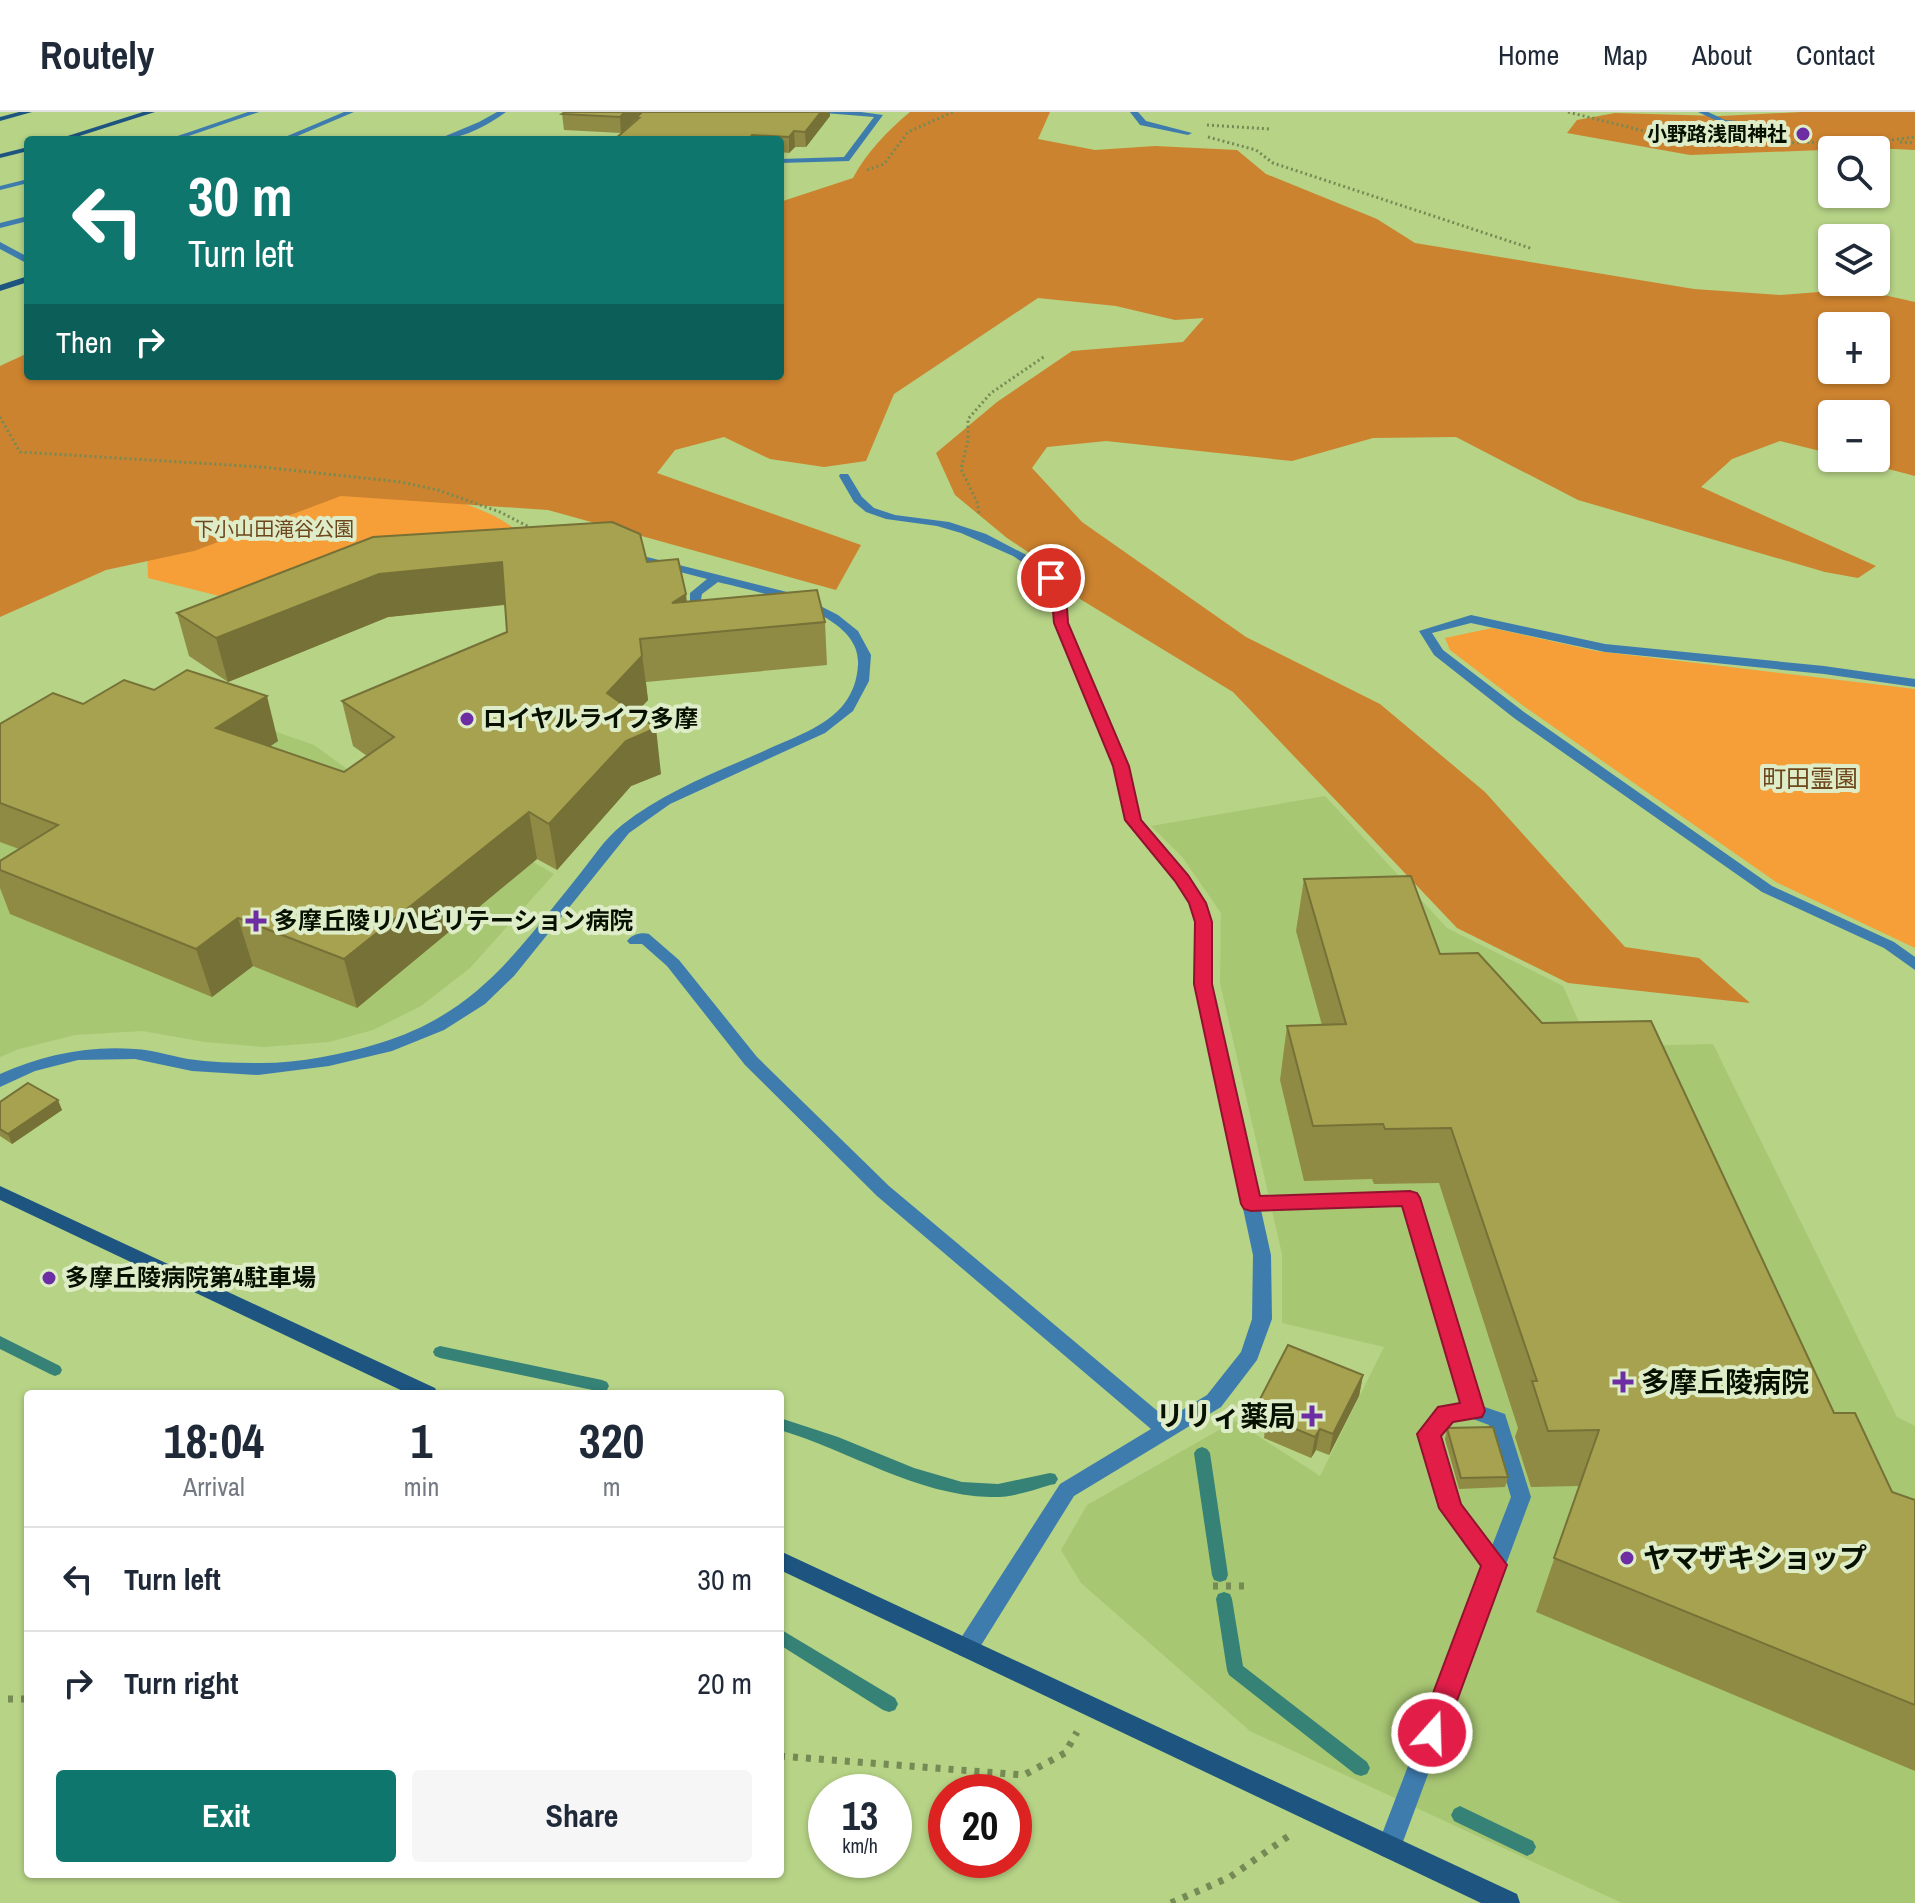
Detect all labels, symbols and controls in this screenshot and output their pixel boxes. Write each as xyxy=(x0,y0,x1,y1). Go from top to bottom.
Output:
text: Routely xyxy=(40,30,154,81)
text: Home xyxy=(1498,36,1559,74)
text: Map xyxy=(1603,36,1648,74)
text: About xyxy=(1692,36,1752,74)
text: Contact xyxy=(1796,36,1875,74)
place label: 小野路浅間神社 xyxy=(1647,120,1787,147)
marker: 小野路浅間神社 xyxy=(1794,125,1812,143)
map controls xyxy=(1818,136,1890,472)
button: search xyxy=(1818,136,1890,208)
text: 30 m xyxy=(188,158,293,233)
icon: left xyxy=(56,168,160,272)
button: layers xyxy=(1818,224,1890,296)
text: Turn left xyxy=(188,230,294,278)
button: + xyxy=(1818,312,1890,384)
icon: right xyxy=(128,320,172,364)
text: Then xyxy=(56,322,112,362)
button: − xyxy=(1818,400,1890,472)
park label: 下小山田滝谷公園 xyxy=(194,515,354,542)
pin xyxy=(1017,544,1085,612)
icon: arrive xyxy=(1029,556,1073,600)
place label: ロイヤルライフ多摩 xyxy=(483,702,698,734)
marker: ロイヤルライフ多摩 xyxy=(458,710,476,728)
park label: 町田霊園 xyxy=(1762,762,1858,794)
place label: 多摩丘陵リハビリテーション病院 xyxy=(274,904,634,936)
marker: 多摩丘陵リハビリテーション病院 xyxy=(245,910,267,932)
place label: 多摩丘陵病院第4駐車場 xyxy=(65,1261,316,1293)
marker: 多摩丘陵病院第4駐車場 xyxy=(40,1269,58,1287)
place label: 多摩丘陵病院 xyxy=(1641,1363,1809,1401)
marker: 多摩丘陵病院 xyxy=(1612,1371,1634,1393)
place label: リリィ薬局 xyxy=(1156,1397,1296,1435)
marker: リリィ薬局 xyxy=(1303,1407,1321,1425)
text: 18:04 xyxy=(164,1408,264,1473)
text: 1 xyxy=(411,1408,432,1473)
text: 320 xyxy=(579,1408,644,1473)
text: Arrival xyxy=(183,1469,245,1504)
text: min xyxy=(404,1469,439,1504)
text: m xyxy=(603,1469,621,1504)
place label: ヤマザキショップ xyxy=(1643,1539,1867,1577)
marker: ヤマザキショップ xyxy=(1618,1549,1636,1567)
icon: left xyxy=(56,1557,100,1601)
text: Turn left xyxy=(124,1559,221,1599)
text: 30 m xyxy=(697,1559,752,1599)
icon: right xyxy=(56,1661,100,1705)
text: Turn right xyxy=(124,1663,238,1703)
text: 20 m xyxy=(697,1663,752,1703)
position arrow xyxy=(1390,1691,1474,1775)
button: Exit xyxy=(56,1770,396,1862)
button: Share xyxy=(412,1770,752,1862)
speed limit sign: 20 xyxy=(928,1774,1032,1878)
text: 13 xyxy=(842,1789,878,1842)
text: km/h xyxy=(842,1832,878,1859)

